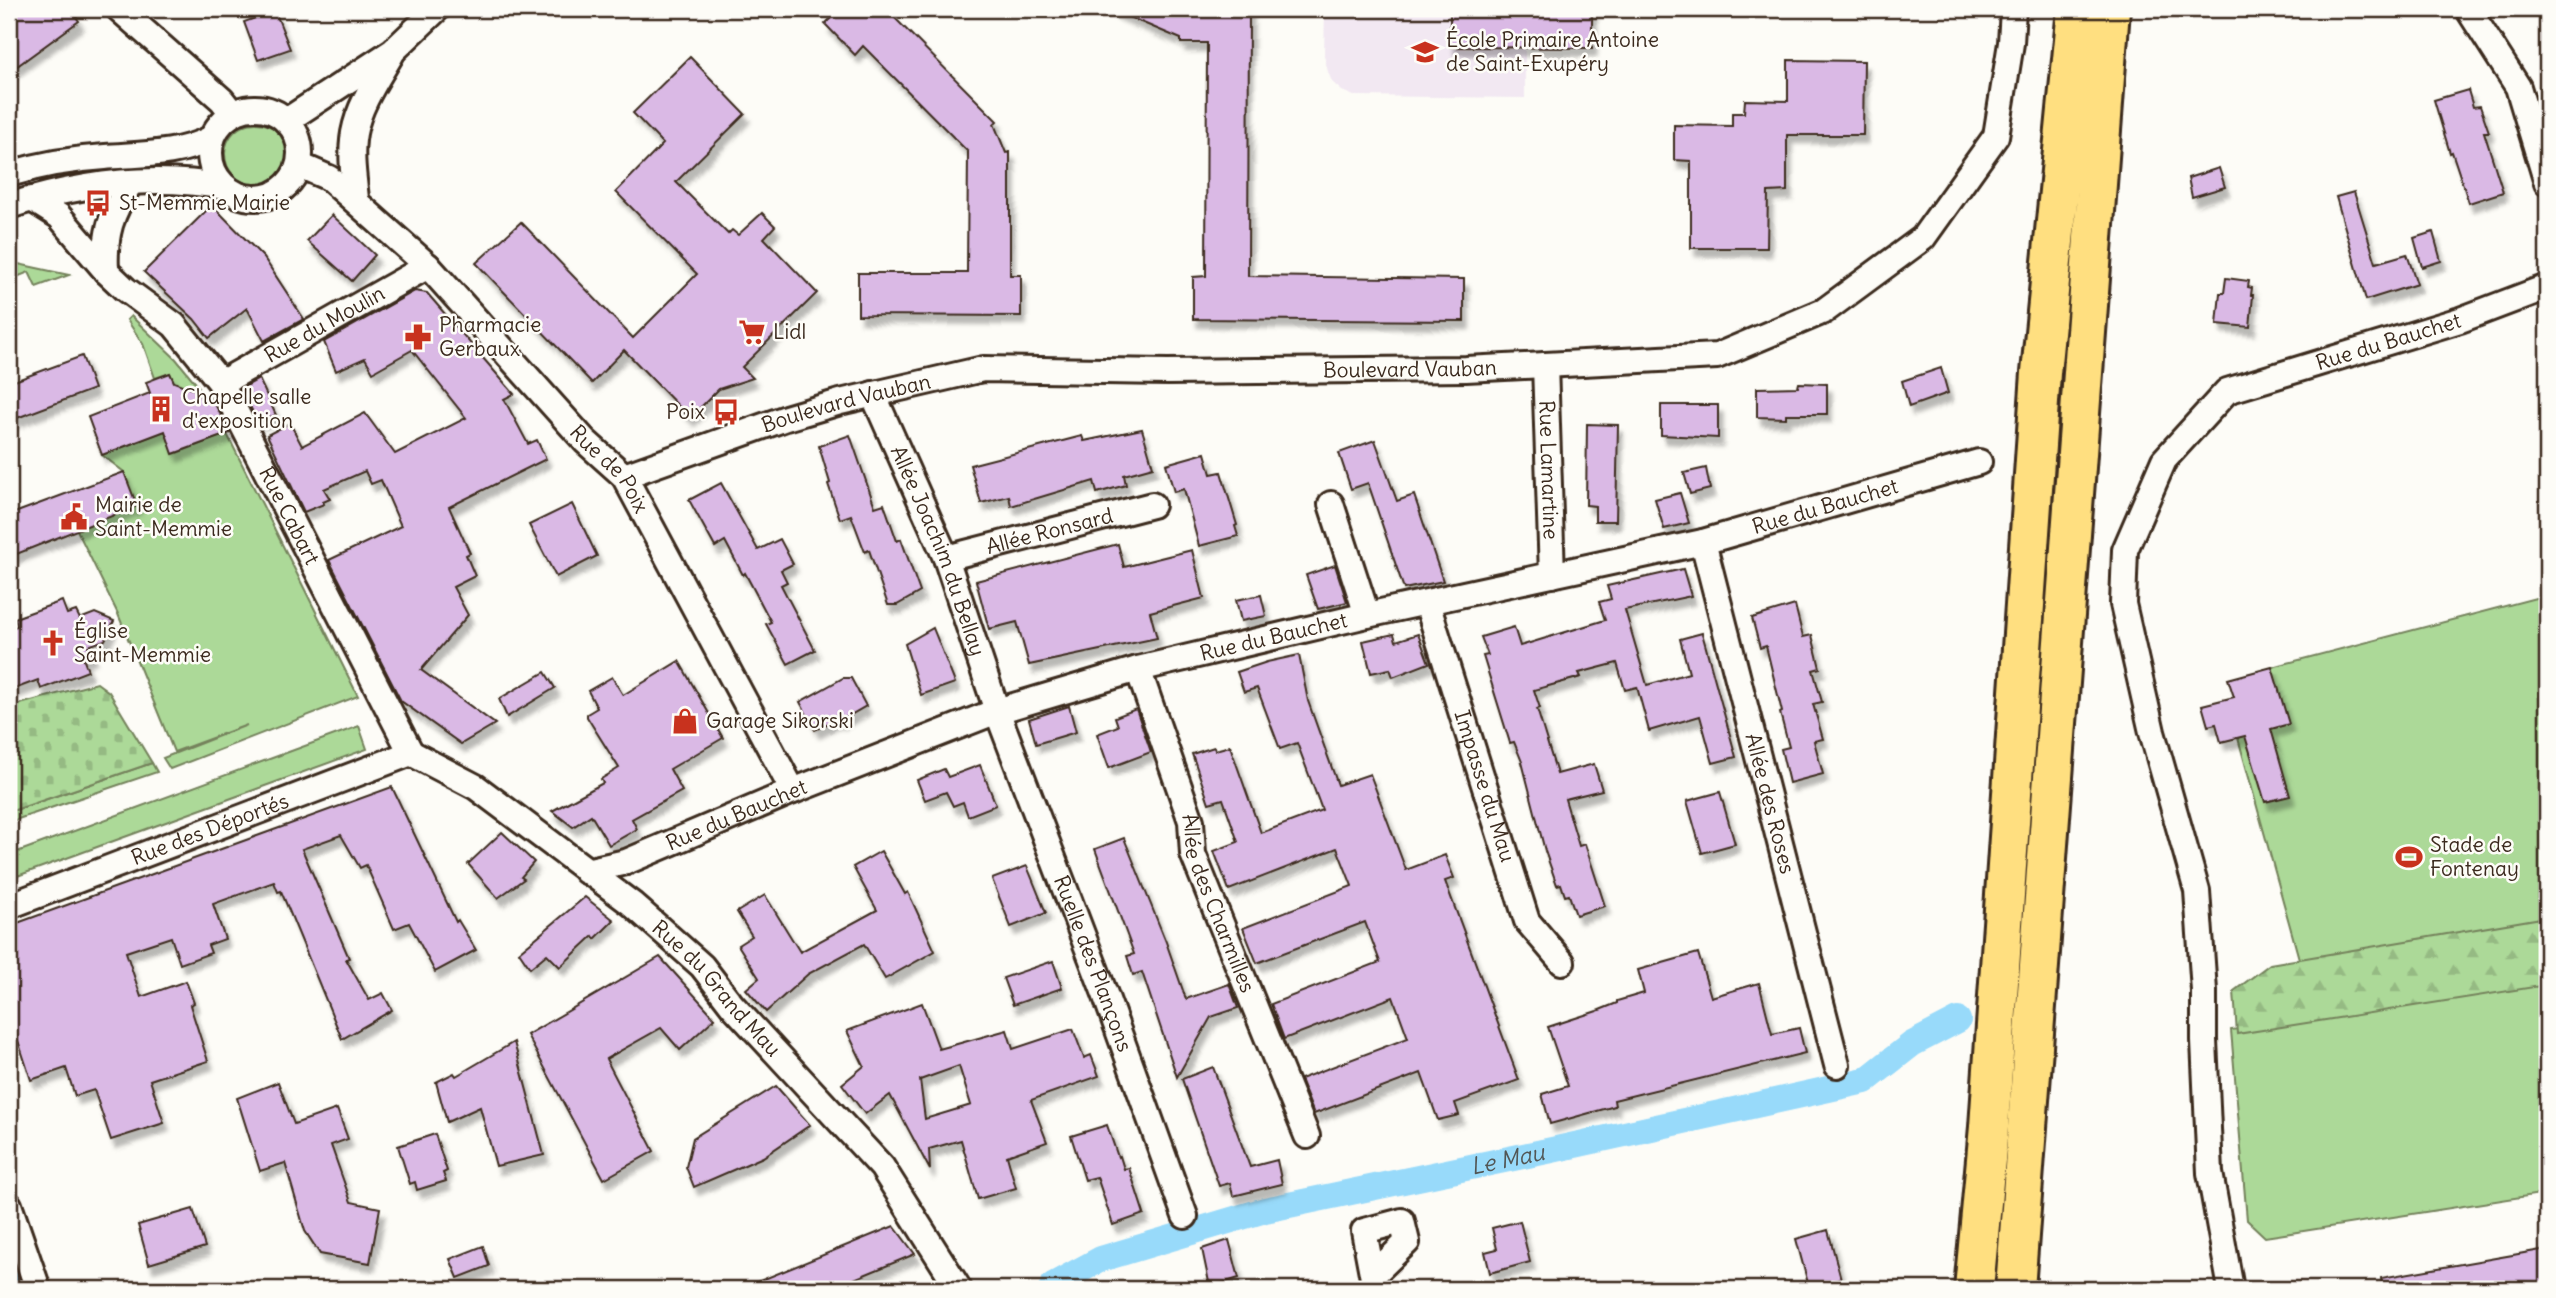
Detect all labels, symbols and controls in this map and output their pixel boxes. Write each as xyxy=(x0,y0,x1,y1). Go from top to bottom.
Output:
place label: École Primaire Antoine de Saint-Exupéry xyxy=(1446,26,1659,77)
school or university icon: École Primaire Antoine de Saint-Exupéry xyxy=(1410,37,1440,67)
bus stop icon: St-Memmie Mairie xyxy=(83,188,113,218)
place label: St-Memmie Mairie xyxy=(119,189,290,216)
street label: Rue du Moulin xyxy=(259,279,389,369)
street label: Rue du Bauchet xyxy=(2312,307,2464,376)
place label: Pharmacie Gerbaux xyxy=(439,311,541,362)
supermarket icon: Lidl xyxy=(737,317,767,347)
place label: Lidl xyxy=(773,318,806,345)
pharmacy icon: Pharmacie Gerbaux xyxy=(403,322,433,352)
street label: Boulevard Vauban xyxy=(1323,353,1497,383)
street label: Boulevard Vauban xyxy=(758,368,933,439)
place label: Chapelle salle d'exposition xyxy=(182,383,311,434)
building icon: Chapelle salle d'exposition xyxy=(146,394,176,424)
bus stop icon: Poix xyxy=(711,397,741,427)
place label: Poix xyxy=(666,398,705,425)
street label: Rue Lamartine xyxy=(1533,400,1565,540)
street label: Rue de Poix xyxy=(564,419,655,517)
street label: Allée Joachim du Bellay xyxy=(885,441,992,659)
street label: Rue Cabart xyxy=(253,462,326,569)
street label: Rue du Bauchet xyxy=(1749,472,1901,540)
place label: Mairie de Saint-Memmie xyxy=(95,491,232,542)
public building icon: Mairie de Saint-Memmie xyxy=(59,502,89,532)
street label: Allée Ronsard xyxy=(983,502,1116,560)
street label: Rue du Bauchet xyxy=(1197,606,1350,667)
place label: Église Saint-Memmie xyxy=(74,617,211,668)
church icon: Église Saint-Memmie xyxy=(38,628,68,658)
shop icon: Garage Sikorski xyxy=(670,706,700,736)
place label: Garage Sikorski xyxy=(706,707,854,734)
street label: Impasse du Mau xyxy=(1449,707,1522,865)
street label: Allée des Roses xyxy=(1740,730,1801,877)
street label: Rue du Bauchet xyxy=(662,773,811,856)
street label: Rue des Déportés xyxy=(127,787,292,871)
street label: Allée des Charmilles xyxy=(1176,809,1262,996)
place label: Stade de Fontenay xyxy=(2430,831,2519,882)
sports icon: Stade de Fontenay xyxy=(2394,842,2424,872)
street label: Ruelle des Plançons xyxy=(1048,871,1139,1055)
street label: Rue du Grand Mau xyxy=(647,914,787,1062)
water label: Le Mau xyxy=(1468,1137,1548,1181)

